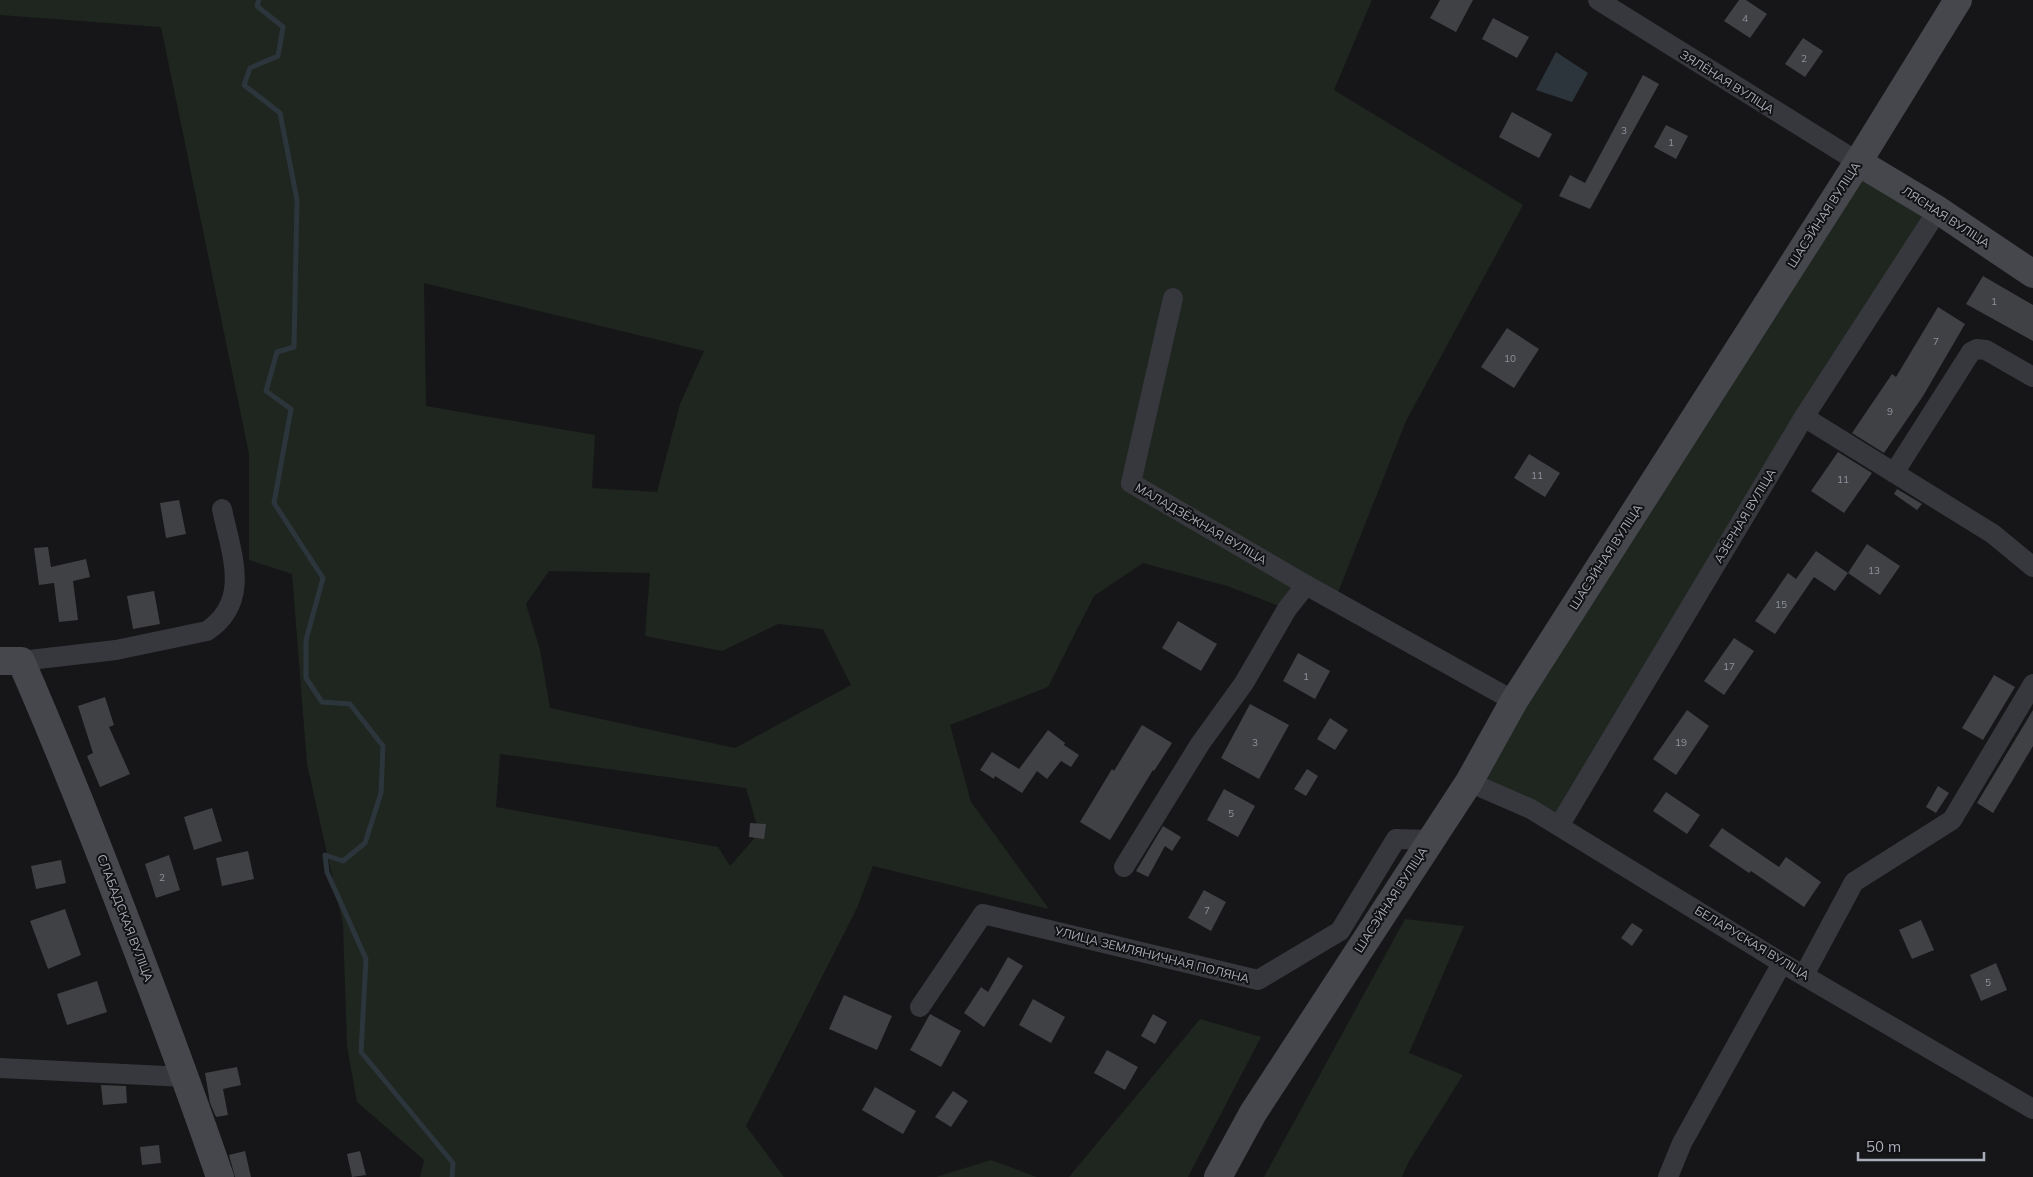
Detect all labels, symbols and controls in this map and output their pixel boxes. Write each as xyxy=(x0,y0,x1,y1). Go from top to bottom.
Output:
house number: 4 xyxy=(1742,12,1748,25)
street label: ЗЯЛЁНАЯ ВУЛІЦА xyxy=(1677,47,1777,117)
house number: 2 xyxy=(1801,52,1807,65)
house number: 3 xyxy=(1621,124,1627,137)
house number: 1 xyxy=(1668,136,1674,149)
street label: ШАСЭЙНАЯ ВУЛІЦА xyxy=(1784,159,1863,270)
street label: ЛЯСНАЯ ВУЛІЦА xyxy=(1900,183,1993,251)
house number: 1 xyxy=(1991,295,1997,308)
house number: 7 xyxy=(1933,335,1939,348)
house number: 10 xyxy=(1504,352,1516,365)
house number: 9 xyxy=(1887,405,1893,418)
street label: АЗЁРНАЯ ВУЛІЦА xyxy=(1710,466,1779,566)
house number: 11 xyxy=(1531,469,1543,482)
house number: 11 xyxy=(1837,473,1849,486)
street label: МАЛАДЗЁЖНАЯ ВУЛІЦА xyxy=(1133,480,1270,568)
street label: ШАСЭЙНАЯ ВУЛІЦА xyxy=(1566,501,1645,612)
house number: 13 xyxy=(1868,564,1880,577)
house number: 15 xyxy=(1775,598,1787,611)
house number: 17 xyxy=(1723,660,1735,673)
house number: 1 xyxy=(1303,670,1309,683)
house number: 3 xyxy=(1252,736,1258,749)
house number: 19 xyxy=(1675,736,1687,749)
house number: 5 xyxy=(1228,807,1234,820)
street label: ШАСЭЙНАЯ ВУЛІЦА xyxy=(1351,844,1430,955)
street label: СЛАБАДСКАЯ ВУЛІЦА xyxy=(94,852,157,984)
house number: 2 xyxy=(159,871,165,884)
street label: БЕЛАРУСКАЯ ВУЛІЦА xyxy=(1692,902,1812,983)
house number: 7 xyxy=(1204,904,1210,917)
street label: УЛИЦА ЗЕМЛЯНИЧНАЯ ПОЛЯНА xyxy=(1052,923,1251,986)
house number: 5 xyxy=(1985,976,1991,989)
scale bar xyxy=(1858,1130,1984,1162)
text: 50 m xyxy=(1866,1137,1901,1156)

